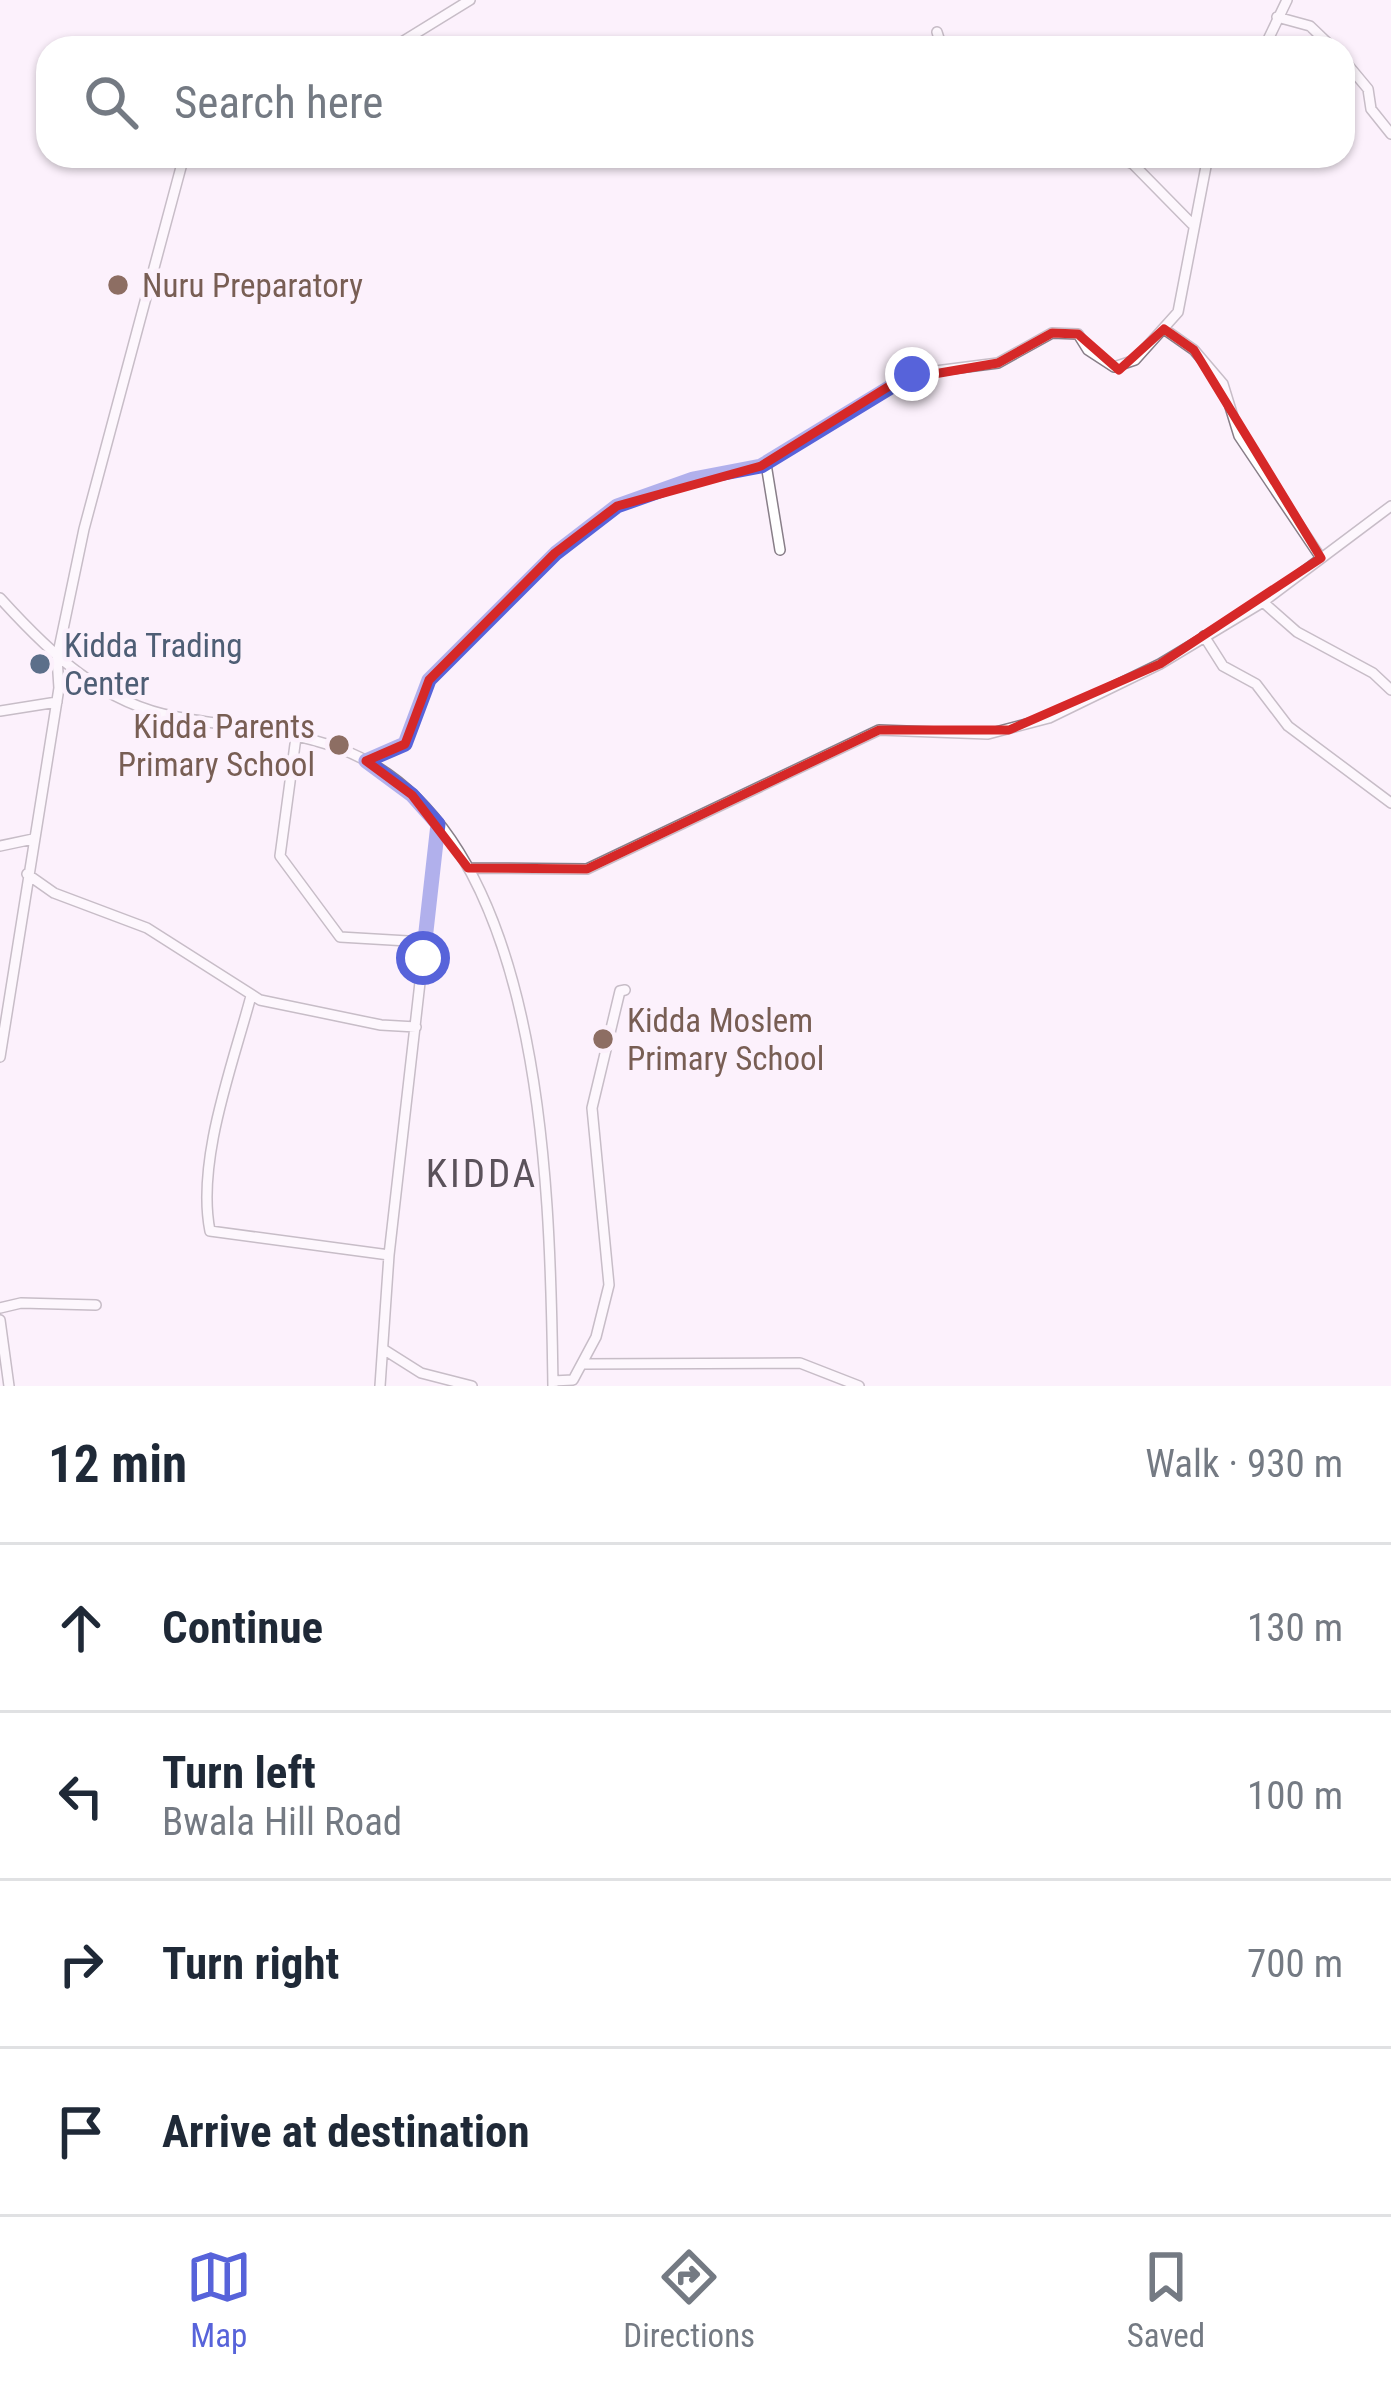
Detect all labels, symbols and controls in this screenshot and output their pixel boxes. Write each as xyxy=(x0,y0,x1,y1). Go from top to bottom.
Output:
search box xyxy=(36,36,1355,168)
icon: search xyxy=(78,69,144,135)
text: Search here xyxy=(174,76,383,129)
place label: Nuru Preparatory xyxy=(142,266,363,305)
marker: Nuru Preparatory xyxy=(105,272,131,298)
route end xyxy=(885,347,939,401)
place label: Kidda Trading Center xyxy=(64,626,242,703)
marker: Kidda Trading Center xyxy=(27,651,53,677)
place label: Kidda Parents Primary School xyxy=(118,707,315,784)
marker: Kidda Parents Primary School xyxy=(326,732,352,758)
route start xyxy=(396,931,450,985)
place label: Kidda Moslem Primary School xyxy=(627,1001,824,1078)
marker: Kidda Moslem Primary School xyxy=(590,1026,616,1052)
district label: KIDDA xyxy=(426,1151,538,1197)
text: 12 min xyxy=(48,1435,187,1494)
text: Walk · 930 m xyxy=(1145,1441,1343,1487)
icon: ahead xyxy=(48,1595,114,1661)
text: Continue xyxy=(162,1601,323,1654)
text: 130 m xyxy=(1247,1605,1343,1651)
text: Turn left xyxy=(162,1746,316,1799)
icon: left xyxy=(48,1763,114,1829)
text: 100 m xyxy=(1247,1773,1343,1819)
text: Bwala Hill Road xyxy=(162,1799,402,1845)
icon: right xyxy=(48,1931,114,1997)
text: Turn right xyxy=(162,1937,339,1990)
text: 700 m xyxy=(1247,1941,1343,1987)
icon: arrive xyxy=(48,2099,114,2165)
text: Arrive at destination xyxy=(162,2105,530,2158)
tab: Map xyxy=(186,2244,252,2355)
tab: Directions xyxy=(623,2244,755,2355)
tab: Saved xyxy=(1127,2244,1205,2355)

